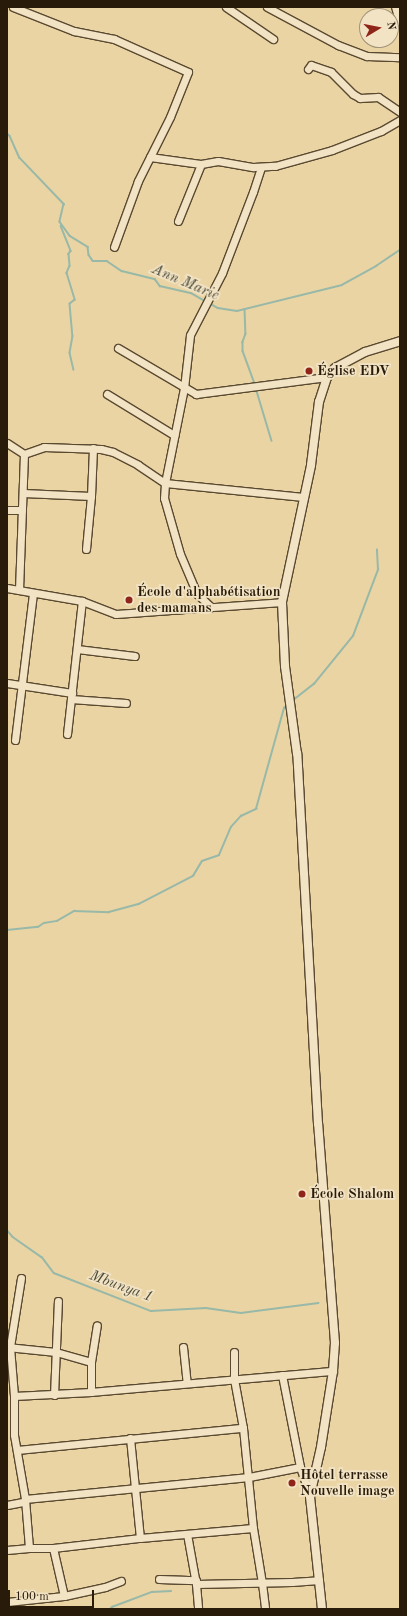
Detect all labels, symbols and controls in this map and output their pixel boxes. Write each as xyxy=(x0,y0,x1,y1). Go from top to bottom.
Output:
north arrow xyxy=(359,8,399,48)
text: N xyxy=(384,21,396,31)
water label: Ann Marie xyxy=(149,261,221,305)
place label: Église EDV xyxy=(317,363,390,379)
marker: Église EDV xyxy=(304,366,314,376)
place label: École d'alphabétisation des mamans xyxy=(137,584,280,616)
marker: École d'alphabétisation des mamans xyxy=(124,595,134,605)
place label: École Shalom xyxy=(310,1186,394,1202)
marker: École Shalom xyxy=(297,1189,307,1199)
water label: Mbunya 1 xyxy=(87,1267,155,1307)
place label: Hôtel terrasse Nouvelle image xyxy=(300,1467,395,1500)
marker: Hôtel terrasse Nouvelle image xyxy=(287,1478,297,1488)
scale bar xyxy=(10,1582,96,1608)
text: 100 m xyxy=(15,1591,49,1603)

